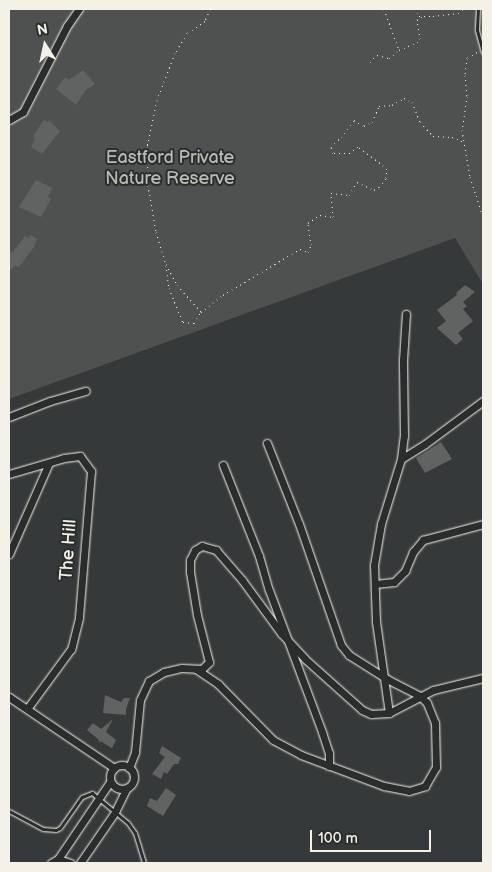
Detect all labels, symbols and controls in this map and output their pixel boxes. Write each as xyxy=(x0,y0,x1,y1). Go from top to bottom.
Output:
north arrow xyxy=(20,20,70,70)
text: N xyxy=(36,20,49,39)
park label: Eastford Private Nature Reserve xyxy=(105,148,235,190)
street label: The Hill xyxy=(56,519,82,581)
scale bar xyxy=(312,820,433,852)
text: 100 m xyxy=(318,829,358,848)

